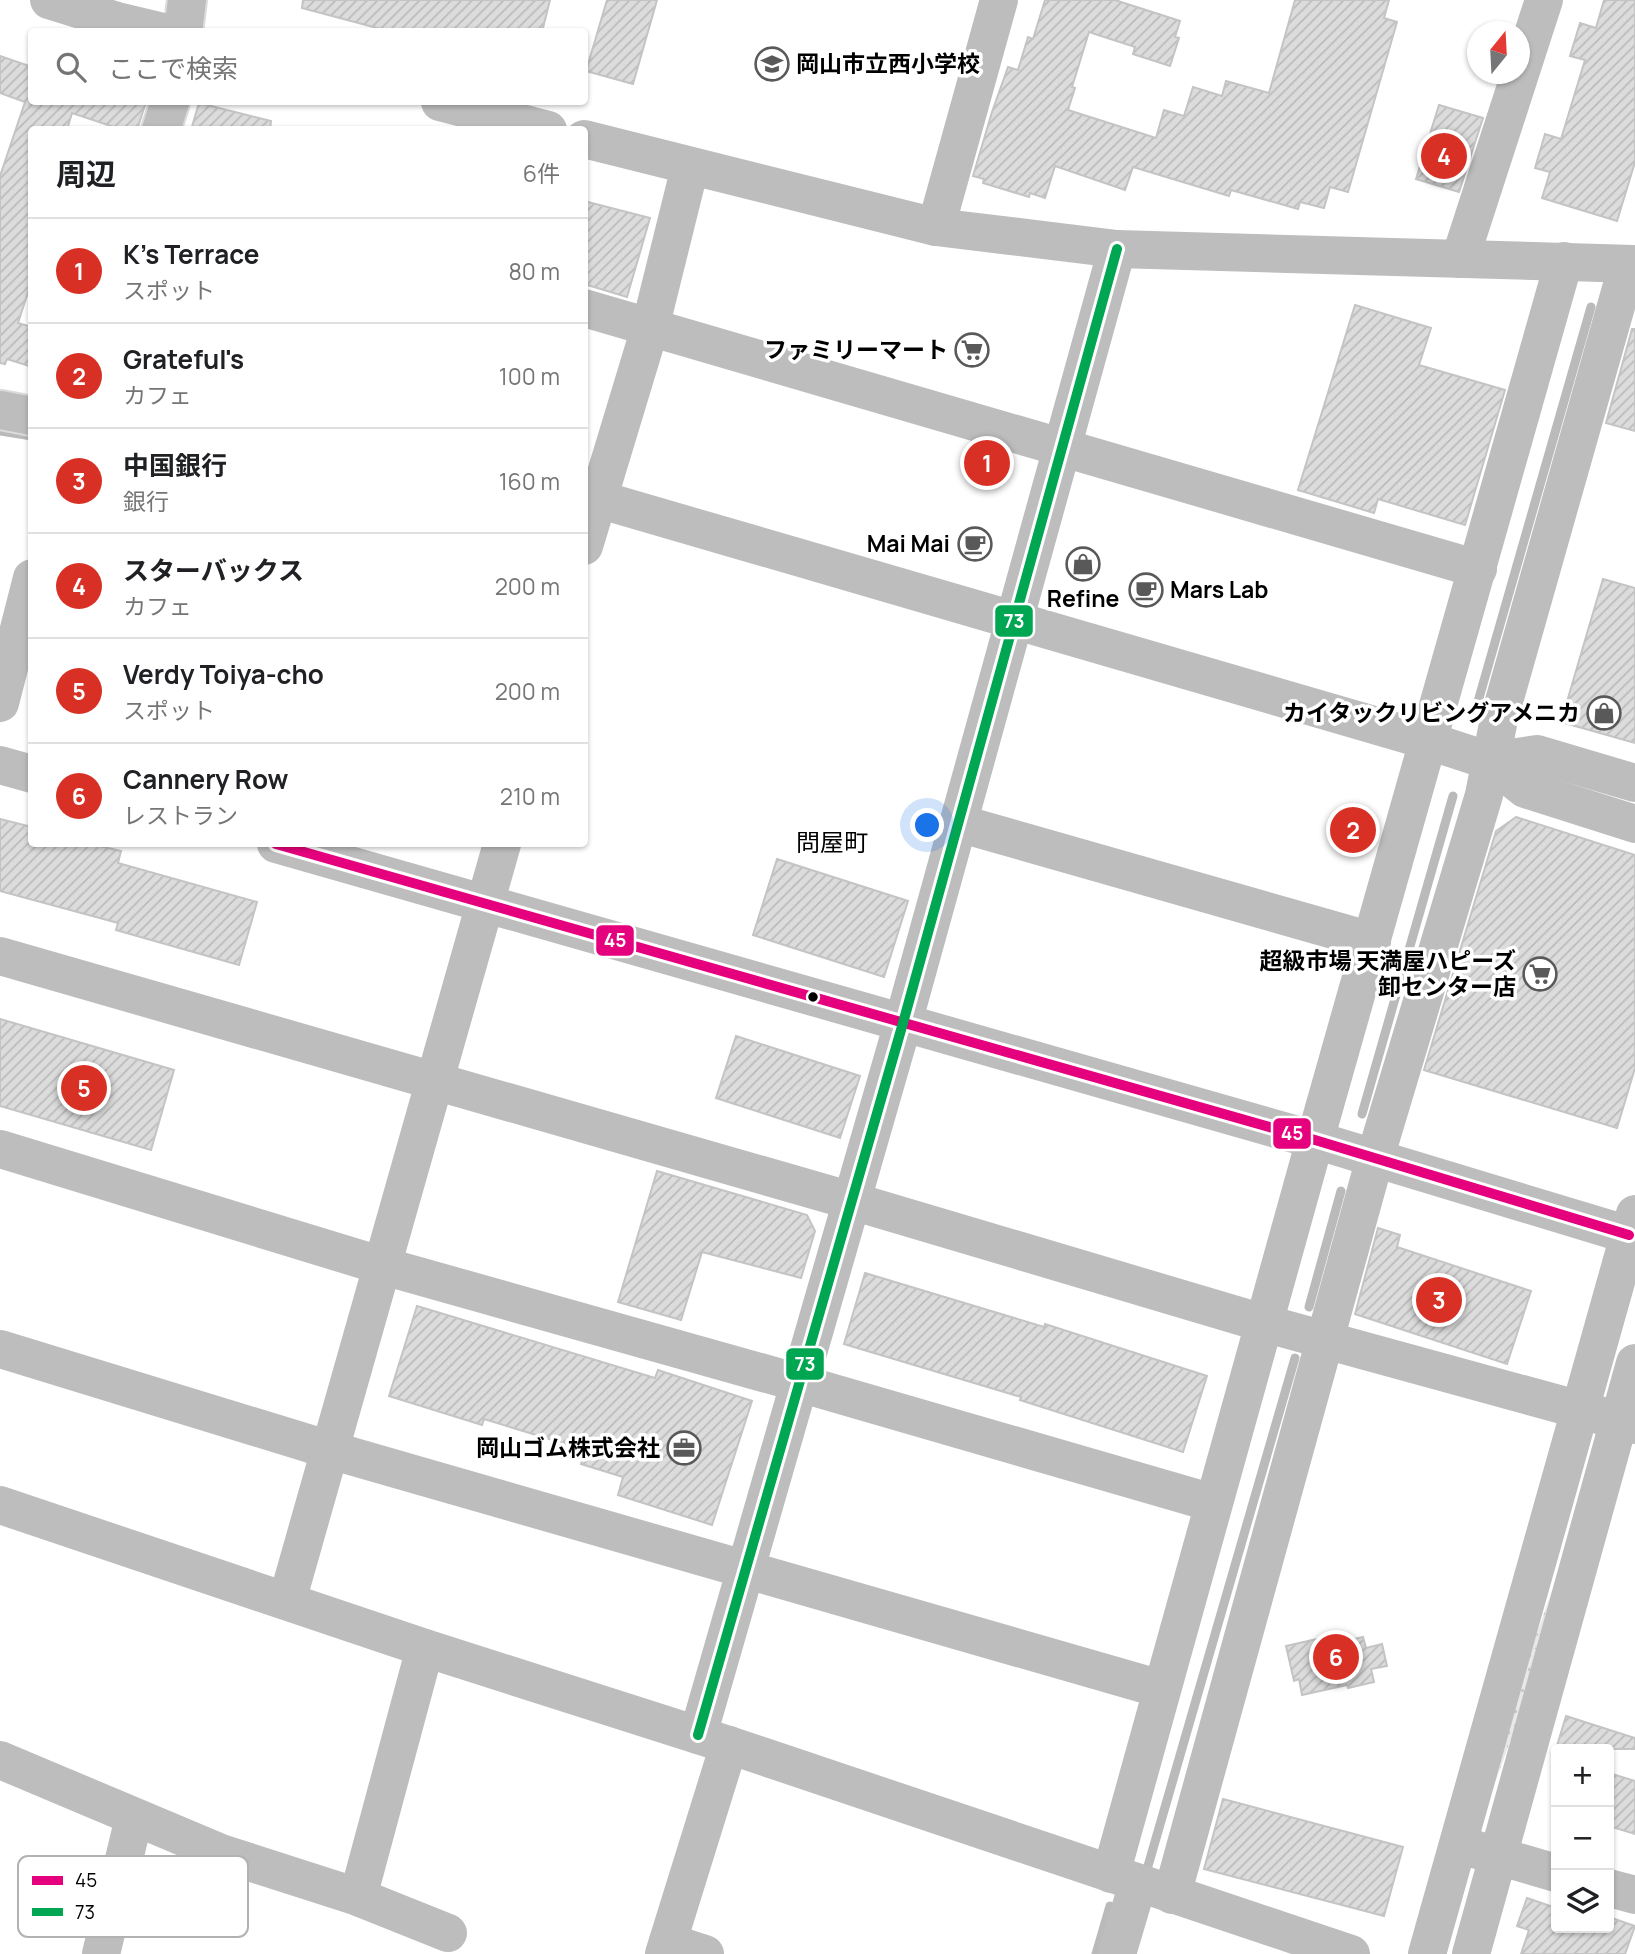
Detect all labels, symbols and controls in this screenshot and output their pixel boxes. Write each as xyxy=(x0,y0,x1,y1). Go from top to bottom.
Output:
north arrow xyxy=(1467,21,1530,84)
search box xyxy=(28,28,588,105)
school or university icon: 岡山市立西小学校 xyxy=(753,45,791,83)
place label: 岡山市立西小学校 xyxy=(796,47,980,79)
icon: search xyxy=(52,48,90,86)
text: ここで検索 xyxy=(108,50,238,86)
pin: 4 xyxy=(1421,130,1467,182)
text: 周辺 xyxy=(56,153,116,194)
text: 6件 xyxy=(523,157,560,189)
text: K's Terrace xyxy=(123,236,259,272)
text: 1 xyxy=(74,255,84,287)
text: 80 m xyxy=(509,255,560,287)
text: スポット xyxy=(123,274,215,306)
supermarket icon: ファミリーマート xyxy=(953,331,991,369)
place label: ファミリーマート xyxy=(764,333,948,365)
text: Grateful's xyxy=(123,341,244,377)
text: 2 xyxy=(72,360,86,392)
text: 100 m xyxy=(499,360,560,392)
text: カフェ xyxy=(123,379,192,411)
pin: 1 xyxy=(964,437,1010,489)
text: 中国銀行 xyxy=(123,447,227,483)
text: 3 xyxy=(72,465,86,497)
text: 160 m xyxy=(499,465,560,497)
text: 銀行 xyxy=(123,485,169,517)
cafe icon: Mai Mai xyxy=(956,525,994,563)
place label: Mai Mai xyxy=(867,527,950,559)
shop icon: Refine xyxy=(1064,545,1102,583)
text: スターバックス xyxy=(123,552,304,588)
text: 4 xyxy=(72,570,86,602)
text: 200 m xyxy=(495,570,560,602)
cafe icon: Mars Lab xyxy=(1127,571,1165,609)
place label: Mars Lab xyxy=(1170,573,1268,605)
place label: Refine xyxy=(1047,582,1119,614)
text: カフェ xyxy=(123,590,192,622)
line badge: 73 xyxy=(994,604,1034,638)
text: 73 xyxy=(1003,608,1025,634)
text: Verdy Toiya-cho xyxy=(123,656,324,692)
text: 5 xyxy=(72,675,86,707)
text: 200 m xyxy=(495,675,560,707)
text: スポット xyxy=(123,694,215,726)
shop icon: カイタックリビングアメニカ xyxy=(1585,694,1623,732)
place label: カイタックリビングアメニカ xyxy=(1283,696,1580,728)
text: Cannery Row xyxy=(123,761,288,797)
text: 6 xyxy=(72,780,86,812)
text: 210 m xyxy=(500,780,560,812)
text: レストラン xyxy=(123,799,238,831)
pin: 2 xyxy=(1330,804,1376,856)
your location xyxy=(910,808,944,842)
district label: 問屋町 xyxy=(796,825,868,858)
line badge: 45 xyxy=(595,924,635,957)
text: 45 xyxy=(604,927,626,953)
place label: 超級市場 天満屋ハピーズ 卸センター店 xyxy=(1260,944,1516,1002)
supermarket icon: 超級市場 天満屋ハピーズ 卸センター店 xyxy=(1521,955,1559,993)
unlabelled marker xyxy=(806,990,820,1004)
pin: 5 xyxy=(61,1062,107,1114)
line badge: 45 xyxy=(1272,1117,1312,1150)
text: 45 xyxy=(1281,1120,1303,1146)
pin: 3 xyxy=(1416,1274,1462,1326)
line badge: 73 xyxy=(785,1347,825,1381)
text: 73 xyxy=(794,1351,816,1377)
office icon: 岡山ゴム株式会社 xyxy=(665,1429,703,1467)
place label: 岡山ゴム株式会社 xyxy=(476,1431,660,1463)
pin: 6 xyxy=(1313,1631,1359,1683)
map controls xyxy=(1551,1744,1614,1933)
button: + xyxy=(1551,1744,1614,1807)
button: − xyxy=(1551,1807,1614,1870)
legend xyxy=(18,1856,248,1937)
text: 45 xyxy=(75,1867,97,1893)
button: layers xyxy=(1551,1870,1614,1933)
text: 73 xyxy=(75,1899,95,1925)

